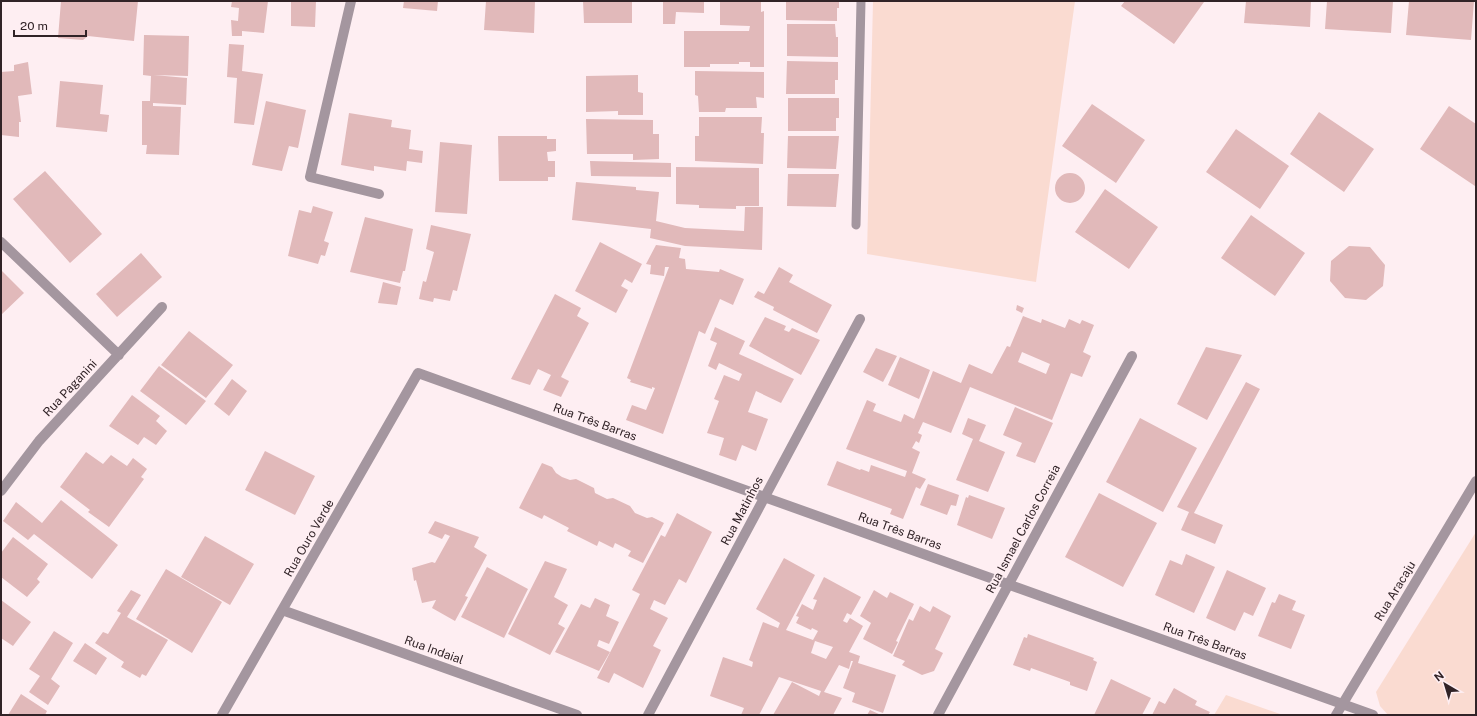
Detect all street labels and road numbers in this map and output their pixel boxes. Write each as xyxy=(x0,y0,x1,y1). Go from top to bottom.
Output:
street label: Rua Paganini xyxy=(40,357,100,419)
street label: Rua Três Barras xyxy=(551,400,639,444)
street label: Rua Ismael Carlos Correia xyxy=(983,462,1063,596)
street label: Rua Matinhos xyxy=(718,474,766,548)
street label: Rua Ouro Verde xyxy=(281,497,337,579)
street label: Rua Três Barras xyxy=(856,509,944,553)
street label: Rua Aracaju xyxy=(1372,559,1418,623)
street label: Rua Três Barras xyxy=(1161,619,1249,663)
street label: Rua Indaial xyxy=(403,633,466,667)

